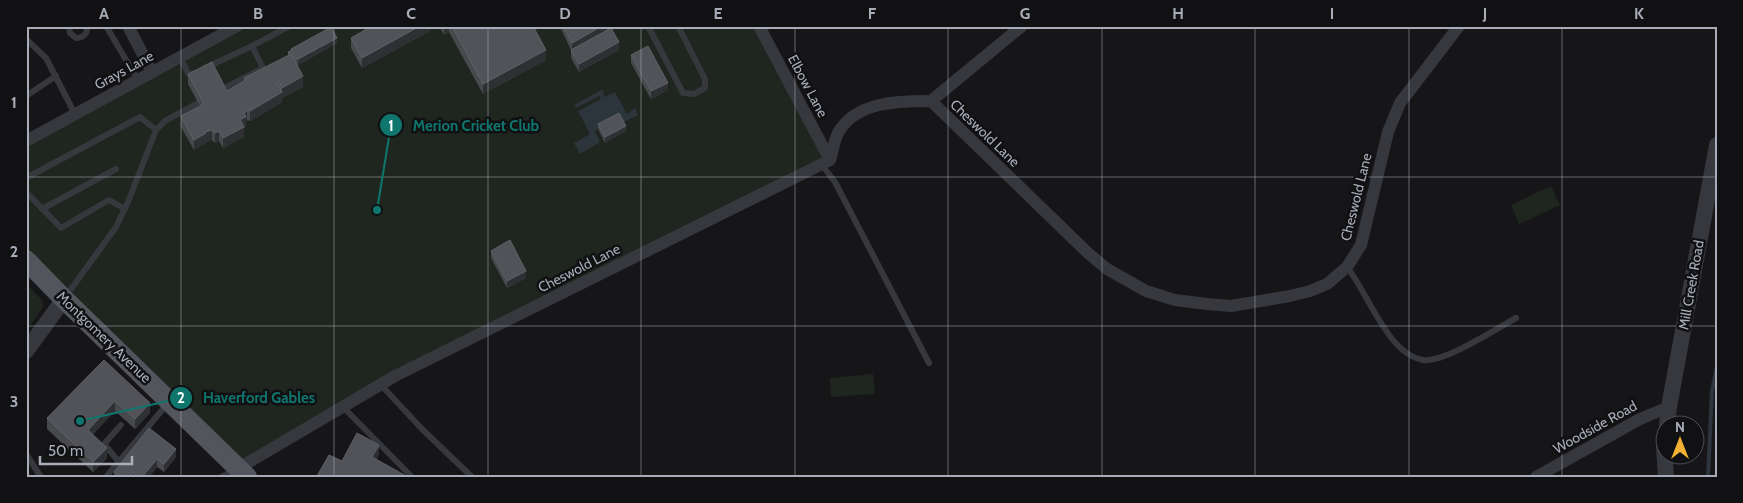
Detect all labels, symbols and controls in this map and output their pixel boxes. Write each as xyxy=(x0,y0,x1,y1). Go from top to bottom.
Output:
text: A xyxy=(99,4,109,23)
text: B xyxy=(253,4,263,23)
text: C xyxy=(406,4,416,23)
text: D xyxy=(559,4,571,23)
text: E xyxy=(713,4,723,23)
text: F xyxy=(868,4,877,23)
text: G xyxy=(1020,4,1030,23)
text: H xyxy=(1172,4,1184,23)
text: I xyxy=(1330,4,1334,23)
text: J xyxy=(1482,4,1487,23)
text: K xyxy=(1634,4,1644,23)
street label: Grays Lane xyxy=(91,46,157,94)
street label: Elbow Lane xyxy=(784,52,832,120)
text: 1 xyxy=(11,93,17,112)
street label: Cheswold Lane xyxy=(946,95,1024,171)
callout: Merion Cricket Club xyxy=(378,110,549,140)
text: 1 xyxy=(388,117,394,135)
text: Merion Cricket Club xyxy=(413,117,540,135)
street label: Cheswold Lane xyxy=(1336,151,1376,243)
street label: Mill Creek Road xyxy=(1674,239,1708,331)
street label: Cheswold Lane xyxy=(535,240,623,296)
text: 2 xyxy=(10,242,18,261)
street label: Montgomery Avenue xyxy=(53,287,155,387)
callout: Haverford Gables xyxy=(168,383,326,413)
text: 2 xyxy=(177,389,185,407)
text: Haverford Gables xyxy=(203,389,315,407)
text: 3 xyxy=(10,392,18,411)
street label: Woodside Road xyxy=(1550,397,1640,457)
north arrow xyxy=(1656,416,1706,466)
text: N xyxy=(1675,418,1685,436)
scale bar xyxy=(40,433,132,465)
text: 50 m xyxy=(48,442,83,460)

